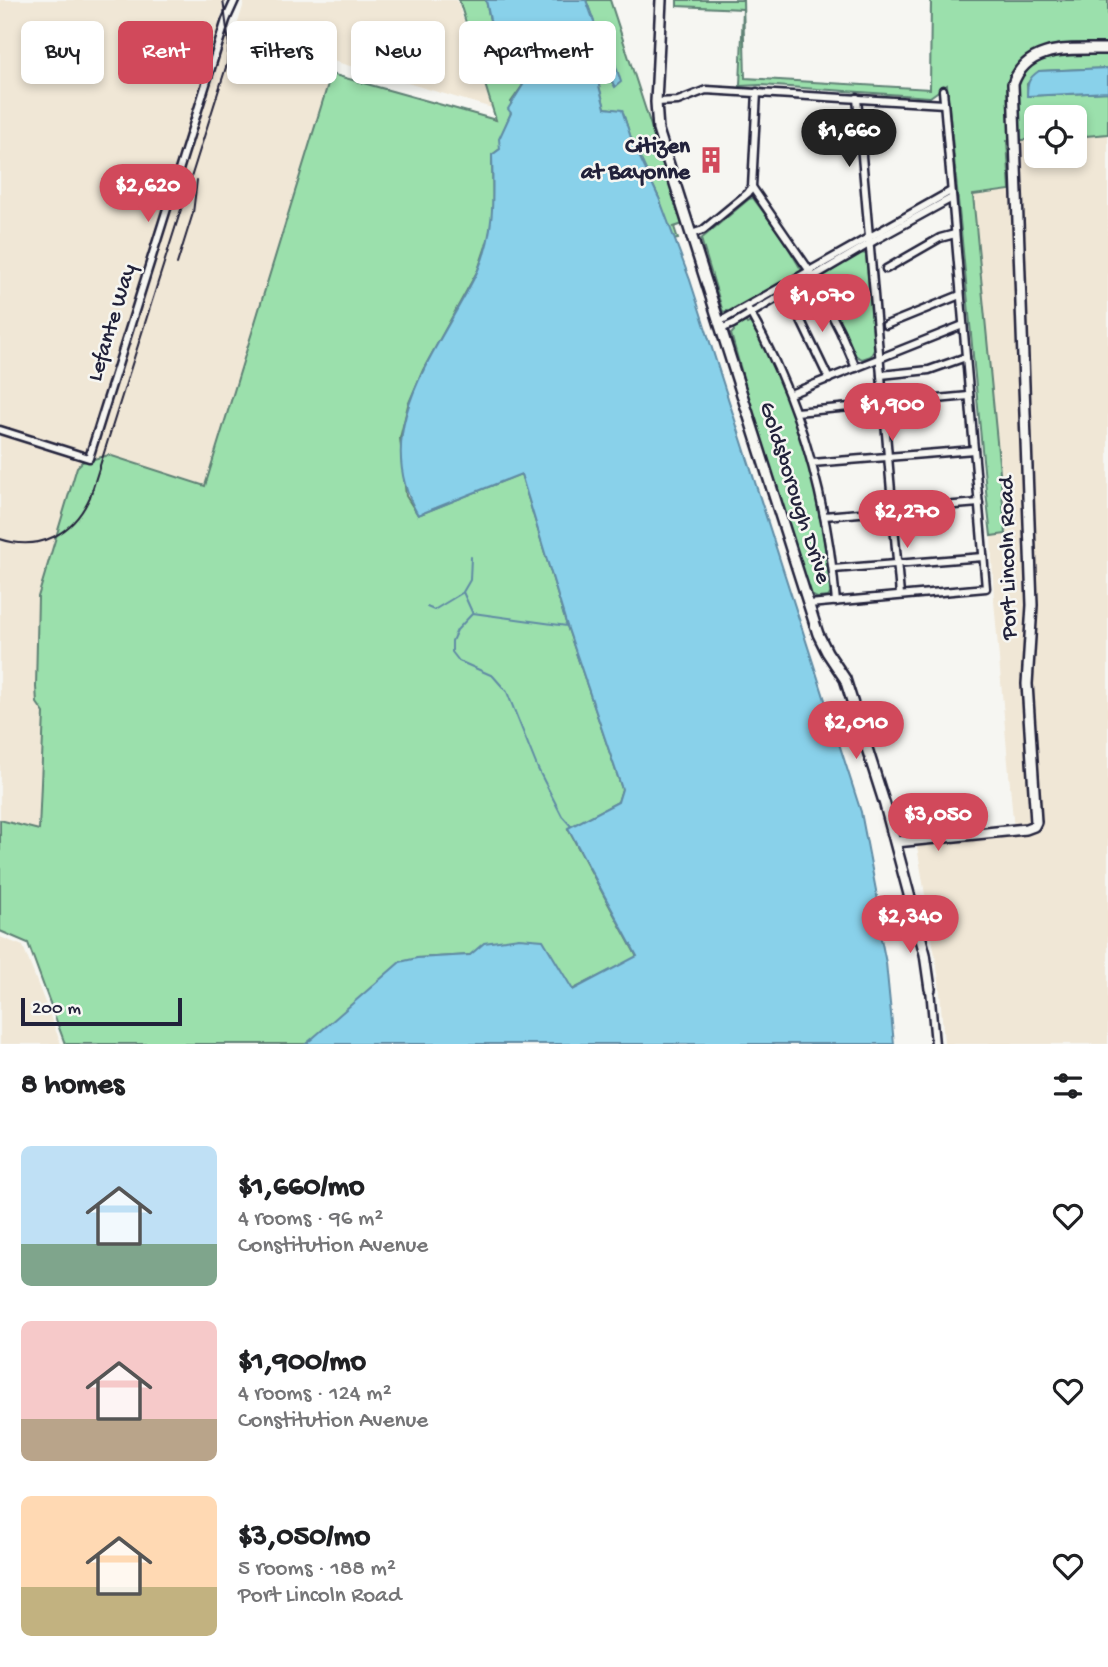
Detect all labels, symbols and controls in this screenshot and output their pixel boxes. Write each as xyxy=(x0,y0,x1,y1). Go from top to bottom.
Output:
chip: Buy xyxy=(21,21,104,84)
chip: Rent xyxy=(118,21,213,84)
chip: Filters xyxy=(227,21,337,84)
chip: New xyxy=(351,21,445,84)
chip: Apartment xyxy=(459,21,616,84)
map controls xyxy=(1024,105,1087,168)
button: locate xyxy=(1024,105,1087,168)
pin: $1,660 xyxy=(792,110,906,169)
text: $1,660 xyxy=(817,118,881,145)
place label: Citizen at Bayonne xyxy=(580,134,691,187)
building icon: Citizen at Bayonne xyxy=(696,145,726,175)
pin: $2,620 xyxy=(91,164,205,224)
text: $2,620 xyxy=(116,173,180,200)
street label: Lefante Way xyxy=(82,261,144,385)
pin: $1,070 xyxy=(765,274,879,334)
text: $1,070 xyxy=(790,283,854,310)
pin: $1,900 xyxy=(835,384,949,443)
text: $1,900 xyxy=(860,392,924,419)
street label: Goldsborough Drive xyxy=(752,399,836,588)
street label: Port Lincoln Road xyxy=(994,475,1024,641)
pin: $2,270 xyxy=(850,490,964,550)
text: $2,270 xyxy=(874,499,940,526)
pin: $2,010 xyxy=(799,702,913,761)
text: $2,010 xyxy=(824,710,888,737)
pin: $3,050 xyxy=(881,794,995,853)
text: $3,050 xyxy=(904,802,972,829)
pin: $2,340 xyxy=(853,895,967,955)
text: $2,340 xyxy=(878,904,942,931)
scale bar xyxy=(21,995,182,1027)
text: 200 m xyxy=(32,998,81,1021)
icon: filters xyxy=(1049,1067,1087,1105)
text: 8 homes xyxy=(21,1069,124,1104)
text: $1,660/mo xyxy=(238,1171,365,1206)
icon: home xyxy=(77,1174,161,1258)
icon: heart xyxy=(1049,1197,1087,1235)
text: 4 rooms · 96 m² xyxy=(238,1206,383,1233)
text: Constitution Avenue xyxy=(238,1233,428,1260)
text: $1,900/mo xyxy=(238,1346,366,1381)
icon: home xyxy=(77,1349,161,1433)
icon: heart xyxy=(1049,1372,1087,1410)
text: 4 rooms · 124 m² xyxy=(238,1381,392,1408)
text: Constitution Avenue xyxy=(238,1408,428,1435)
text: $3,050/mo xyxy=(238,1521,370,1556)
icon: home xyxy=(77,1524,161,1608)
icon: heart xyxy=(1049,1547,1087,1585)
text: 5 rooms · 188 m² xyxy=(238,1556,396,1583)
text: Port Lincoln Road xyxy=(238,1583,401,1610)

